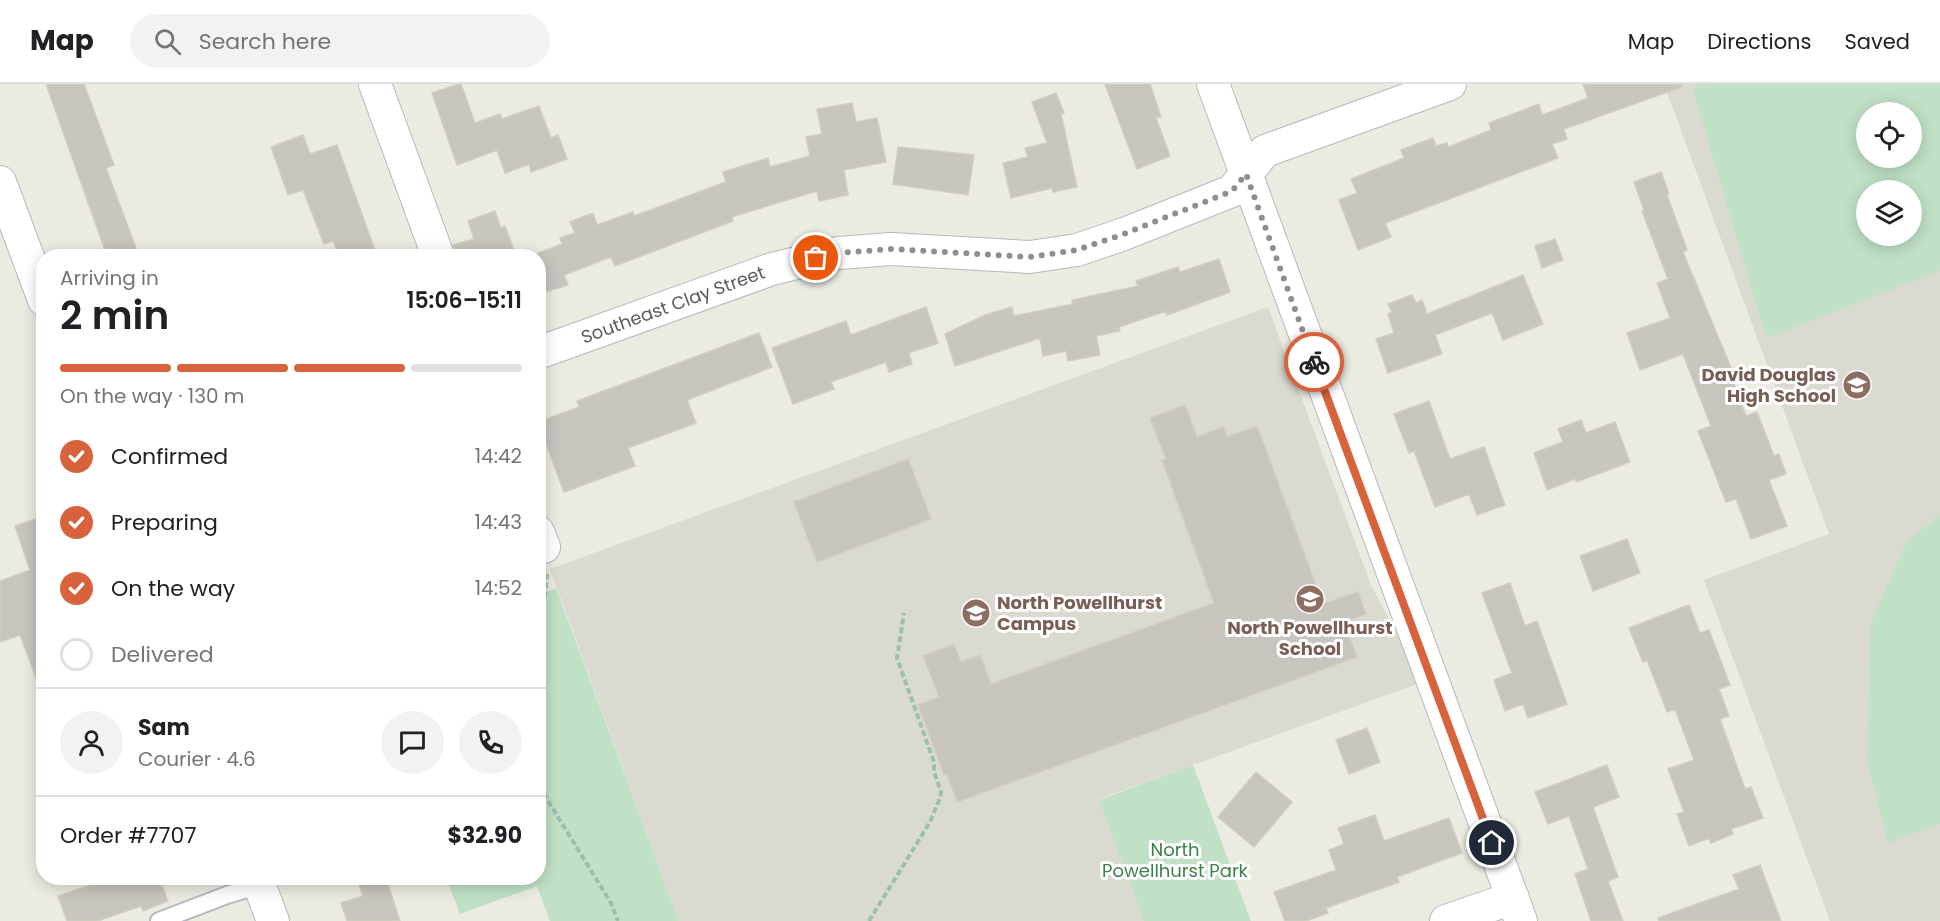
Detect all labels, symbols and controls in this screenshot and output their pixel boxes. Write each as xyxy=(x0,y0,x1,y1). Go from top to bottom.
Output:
search box xyxy=(130,14,550,68)
text: Map xyxy=(30,21,94,60)
icon: search xyxy=(151,25,184,58)
text: Search here xyxy=(199,26,331,57)
text: Map xyxy=(1628,27,1674,56)
text: Directions xyxy=(1707,27,1811,56)
text: Saved xyxy=(1844,27,1910,56)
map controls xyxy=(1856,102,1922,246)
button: locate xyxy=(1856,102,1922,168)
button: layers xyxy=(1856,180,1922,246)
pin xyxy=(790,232,841,283)
icon: bag xyxy=(799,241,832,274)
street label: Southeast Clay Street xyxy=(577,260,768,349)
text: Arriving in xyxy=(60,264,159,292)
text: 15:06–15:11 xyxy=(406,285,522,316)
text: 2 min xyxy=(60,288,169,343)
courier xyxy=(1284,332,1344,392)
icon: bike xyxy=(1298,346,1331,379)
place label: David Douglas High School xyxy=(1702,362,1836,408)
school or university icon: David Douglas High School xyxy=(1841,369,1873,401)
text: On the way · 130 m xyxy=(60,382,244,410)
icon: check xyxy=(60,440,93,473)
text: Confirmed xyxy=(111,441,228,472)
text: 14:42 xyxy=(475,442,522,470)
icon: check xyxy=(60,506,93,539)
text: Preparing xyxy=(111,507,218,538)
text: 14:43 xyxy=(474,508,522,536)
icon: check xyxy=(60,572,93,605)
text: On the way xyxy=(111,573,235,604)
text: 14:52 xyxy=(475,574,522,602)
school or university icon: North Powellhurst School xyxy=(1294,583,1326,615)
place label: North Powellhurst Campus xyxy=(997,590,1162,636)
school or university icon: North Powellhurst Campus xyxy=(960,597,992,629)
place label: North Powellhurst School xyxy=(1227,615,1393,661)
text: Delivered xyxy=(111,639,214,670)
button: person xyxy=(60,711,123,774)
button: chat xyxy=(381,711,444,774)
button: phone xyxy=(459,711,522,774)
text: Sam xyxy=(138,712,190,743)
text: Courier · 4.6 xyxy=(138,745,256,773)
pin xyxy=(1466,817,1517,868)
text: Order #7707 xyxy=(60,820,196,851)
text: $32.90 xyxy=(448,820,522,851)
icon: home xyxy=(1475,826,1508,859)
park label: North Powellhurst Park xyxy=(1102,837,1249,883)

